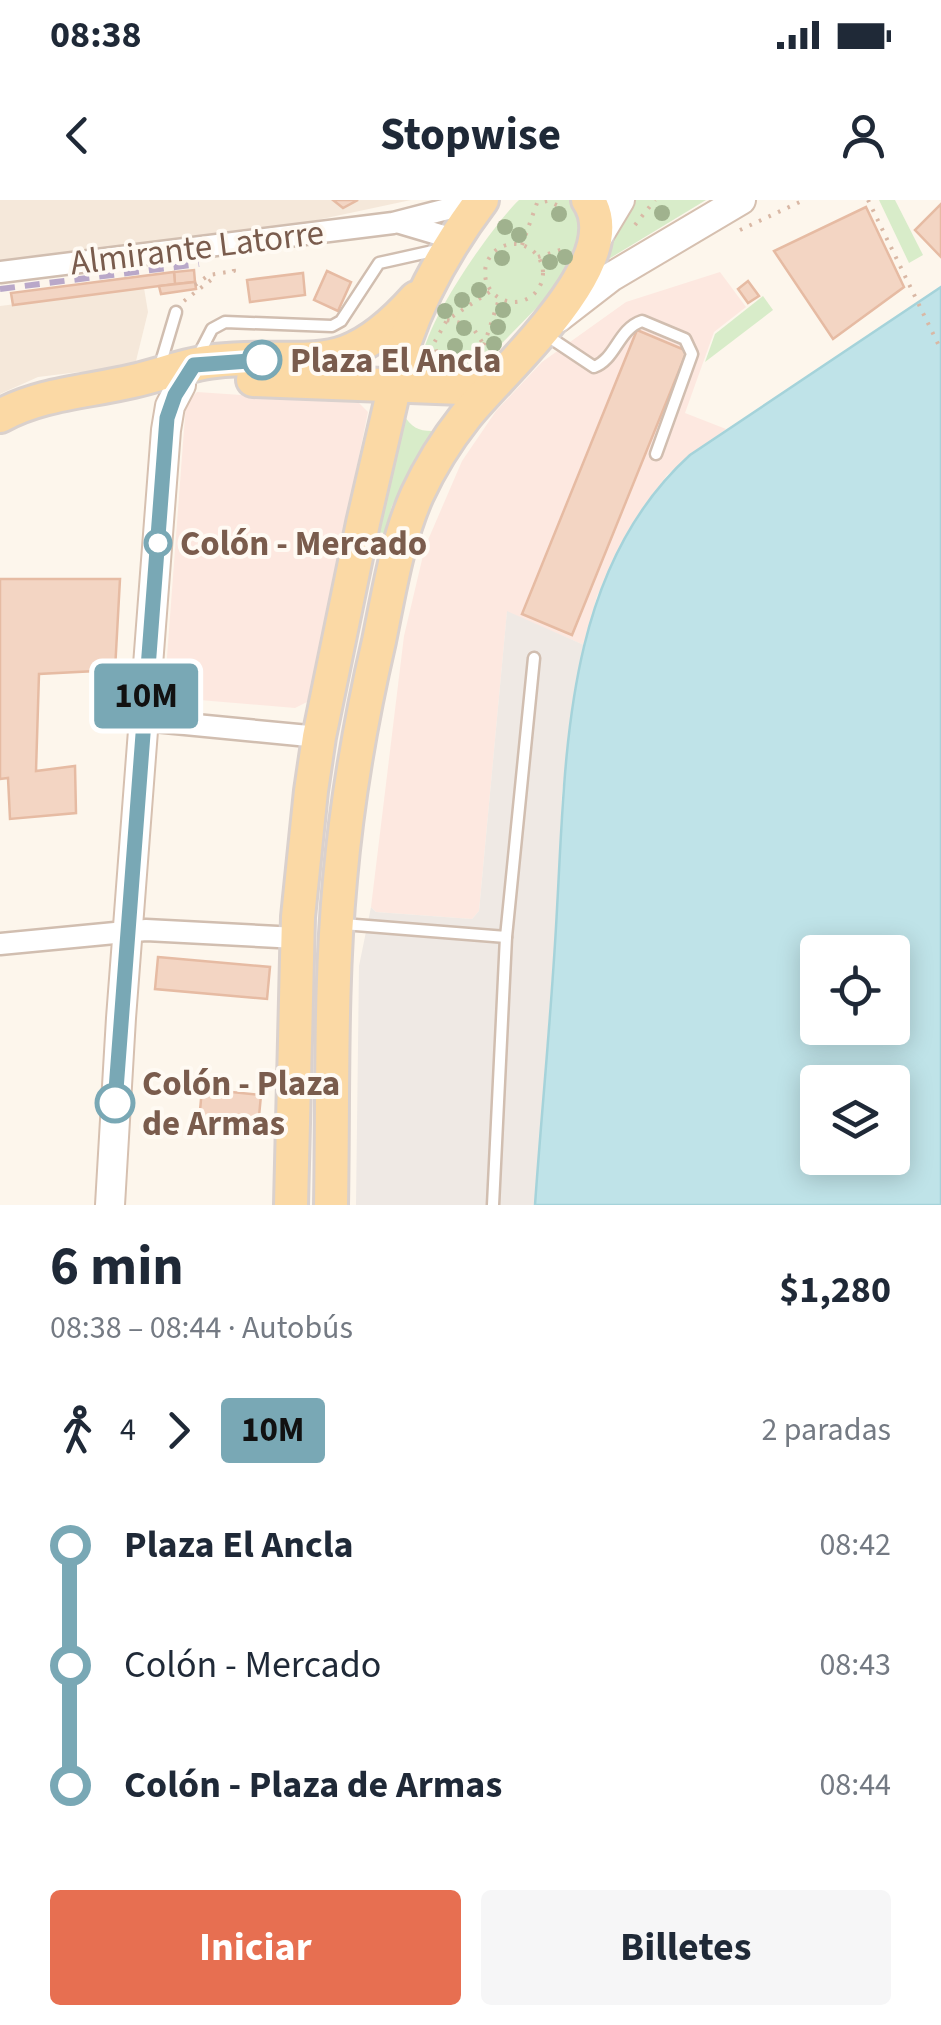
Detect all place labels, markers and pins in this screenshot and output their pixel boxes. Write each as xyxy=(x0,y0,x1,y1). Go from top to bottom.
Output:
place label: Plaza El Ancla xyxy=(290,336,502,386)
marker: Plaza El Ancla xyxy=(243,341,281,379)
place label: Colón - Mercado xyxy=(180,519,427,569)
marker: Colón - Mercado xyxy=(145,530,171,556)
place label: Colón - Plaza de Armas xyxy=(142,1059,340,1149)
marker: Colón - Plaza de Armas xyxy=(96,1084,134,1122)

